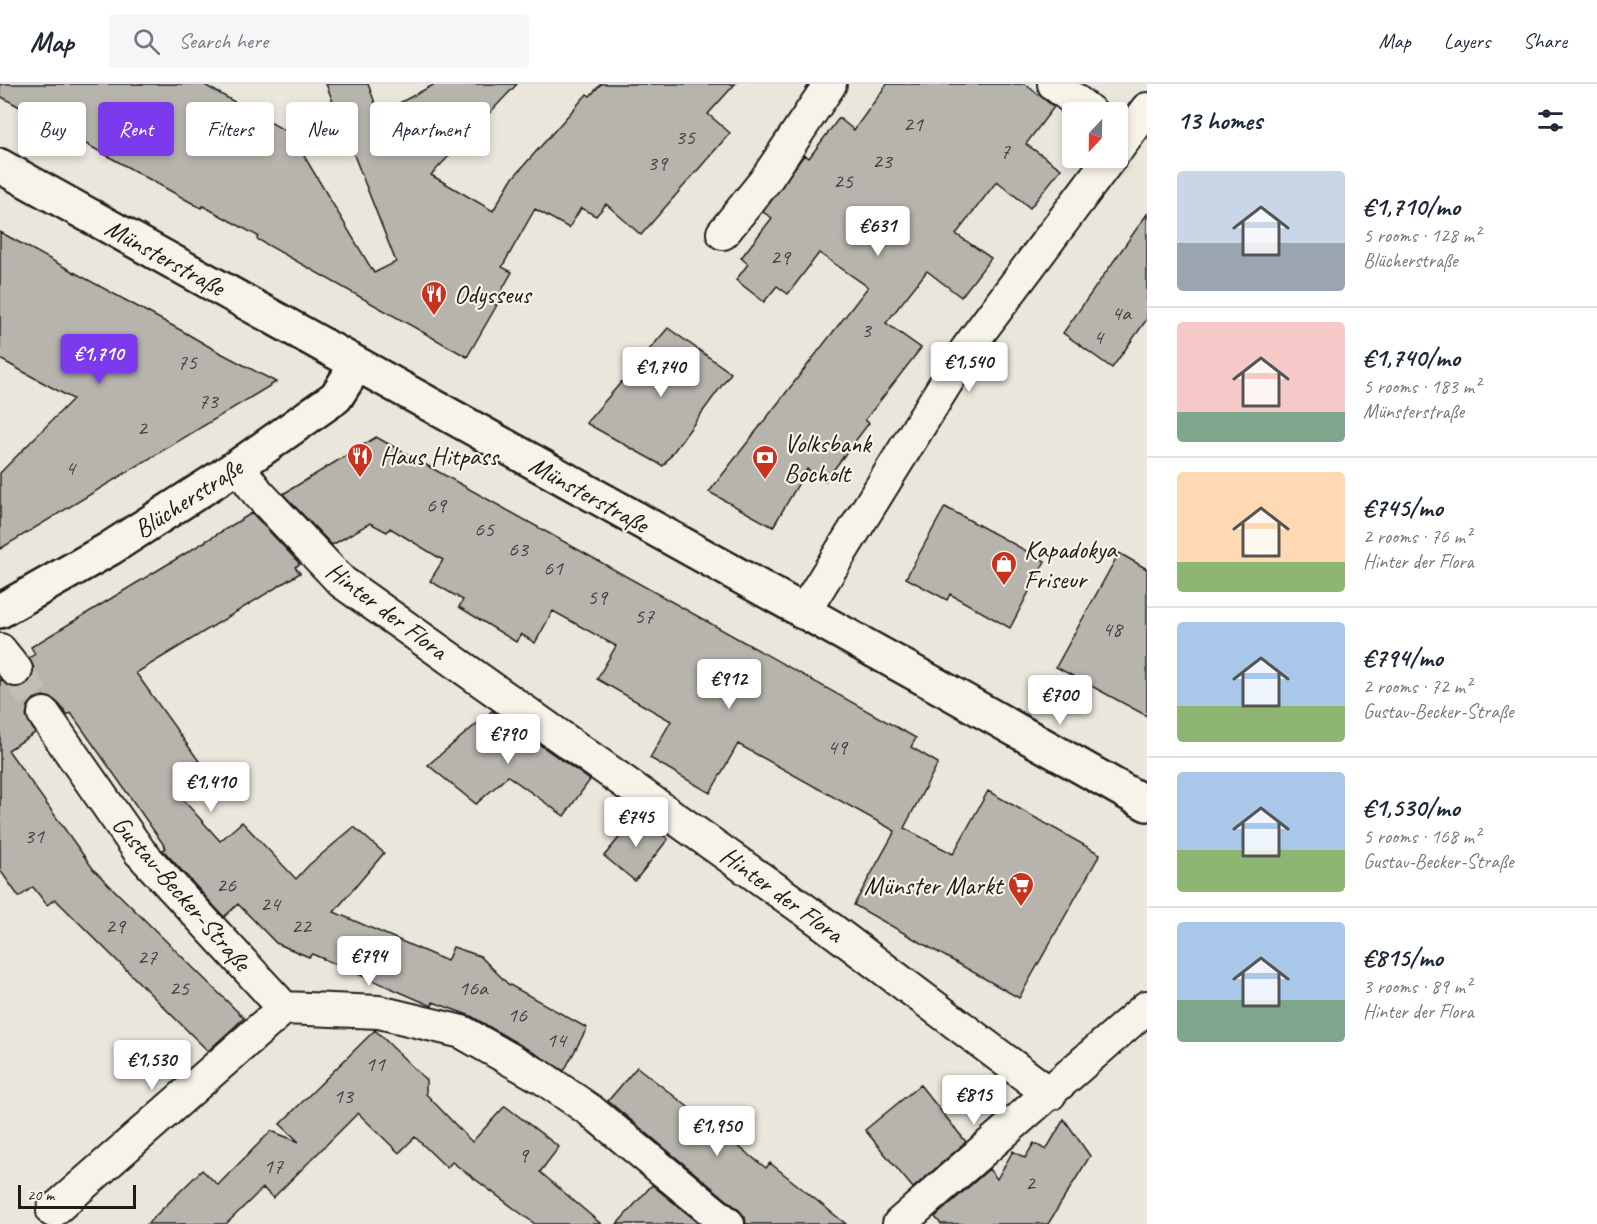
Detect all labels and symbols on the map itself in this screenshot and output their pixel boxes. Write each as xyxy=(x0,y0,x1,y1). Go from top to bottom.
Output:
north arrow xyxy=(1062,102,1128,168)
house number: 21 xyxy=(903,110,924,138)
house number: 35 xyxy=(675,123,696,151)
house number: 7 xyxy=(1000,137,1011,165)
house number: 23 xyxy=(872,147,894,175)
house number: 39 xyxy=(647,149,669,177)
house number: 25 xyxy=(833,167,854,195)
pin: €631 xyxy=(842,206,914,257)
street label: Münsterstraße xyxy=(99,211,232,305)
house number: 29 xyxy=(770,243,792,271)
place label: Odysseus xyxy=(454,278,533,311)
restaurant icon: Odysseus xyxy=(419,279,449,317)
house number: 4a xyxy=(1111,299,1132,327)
house number: 3 xyxy=(861,316,873,344)
house number: 4 xyxy=(1093,323,1105,351)
pin: €1,710 xyxy=(50,334,148,385)
pin: €1,540 xyxy=(920,342,1018,393)
pin: €1,740 xyxy=(612,347,710,398)
house number: 75 xyxy=(177,348,198,376)
house number: 73 xyxy=(198,387,220,415)
house number: 2 xyxy=(137,414,149,442)
place label: Volksbank Bocholt xyxy=(784,427,873,490)
place label: Haus Hitpass xyxy=(380,440,500,473)
restaurant icon: Haus Hitpass xyxy=(345,441,375,479)
bank icon: Volksbank Bocholt xyxy=(750,443,780,481)
street label: Münsterstraße xyxy=(523,448,656,542)
street label: Blücherstraße xyxy=(128,450,251,546)
house number: 4 xyxy=(65,454,77,482)
house number: 69 xyxy=(426,491,448,519)
house number: 65 xyxy=(474,515,495,543)
place label: Kapadokya Friseur xyxy=(1024,533,1118,596)
house number: 63 xyxy=(508,535,530,563)
shop icon: Kapadokya Friseur xyxy=(989,549,1019,587)
street label: Hinter der Flora xyxy=(319,554,455,668)
house number: 61 xyxy=(543,554,564,582)
house number: 59 xyxy=(587,583,609,611)
house number: 57 xyxy=(634,602,655,630)
house number: 48 xyxy=(1102,615,1124,643)
pin: €912 xyxy=(693,659,765,710)
pin: €700 xyxy=(1024,675,1096,726)
pin: €790 xyxy=(472,714,544,765)
house number: 49 xyxy=(827,733,849,761)
pin: €1,410 xyxy=(162,762,260,813)
pin: €745 xyxy=(600,797,672,848)
street label: Gustav-Becker-Straße xyxy=(105,809,260,980)
house number: 31 xyxy=(24,822,45,850)
street label: Hinter der Flora xyxy=(714,839,851,951)
place label: Münster Markt xyxy=(864,869,1004,902)
supermarket icon: Münster Markt xyxy=(1006,870,1036,908)
house number: 26 xyxy=(216,871,237,899)
house number: 24 xyxy=(260,890,282,918)
house number: 29 xyxy=(105,912,127,940)
house number: 22 xyxy=(291,912,313,940)
pin: €794 xyxy=(333,936,405,987)
house number: 27 xyxy=(137,943,158,971)
house number: 25 xyxy=(169,974,190,1002)
house number: 16a xyxy=(458,974,489,1002)
house number: 16 xyxy=(507,1001,528,1029)
house number: 14 xyxy=(546,1026,568,1054)
pin: €1,530 xyxy=(103,1040,201,1091)
house number: 11 xyxy=(365,1050,386,1078)
pin: €815 xyxy=(938,1075,1010,1126)
house number: 13 xyxy=(333,1082,355,1110)
pin: €1,950 xyxy=(668,1106,766,1157)
house number: 9 xyxy=(518,1141,530,1169)
house number: 17 xyxy=(263,1152,284,1180)
house number: 2 xyxy=(1025,1169,1037,1197)
scale bar xyxy=(18,1182,136,1210)

